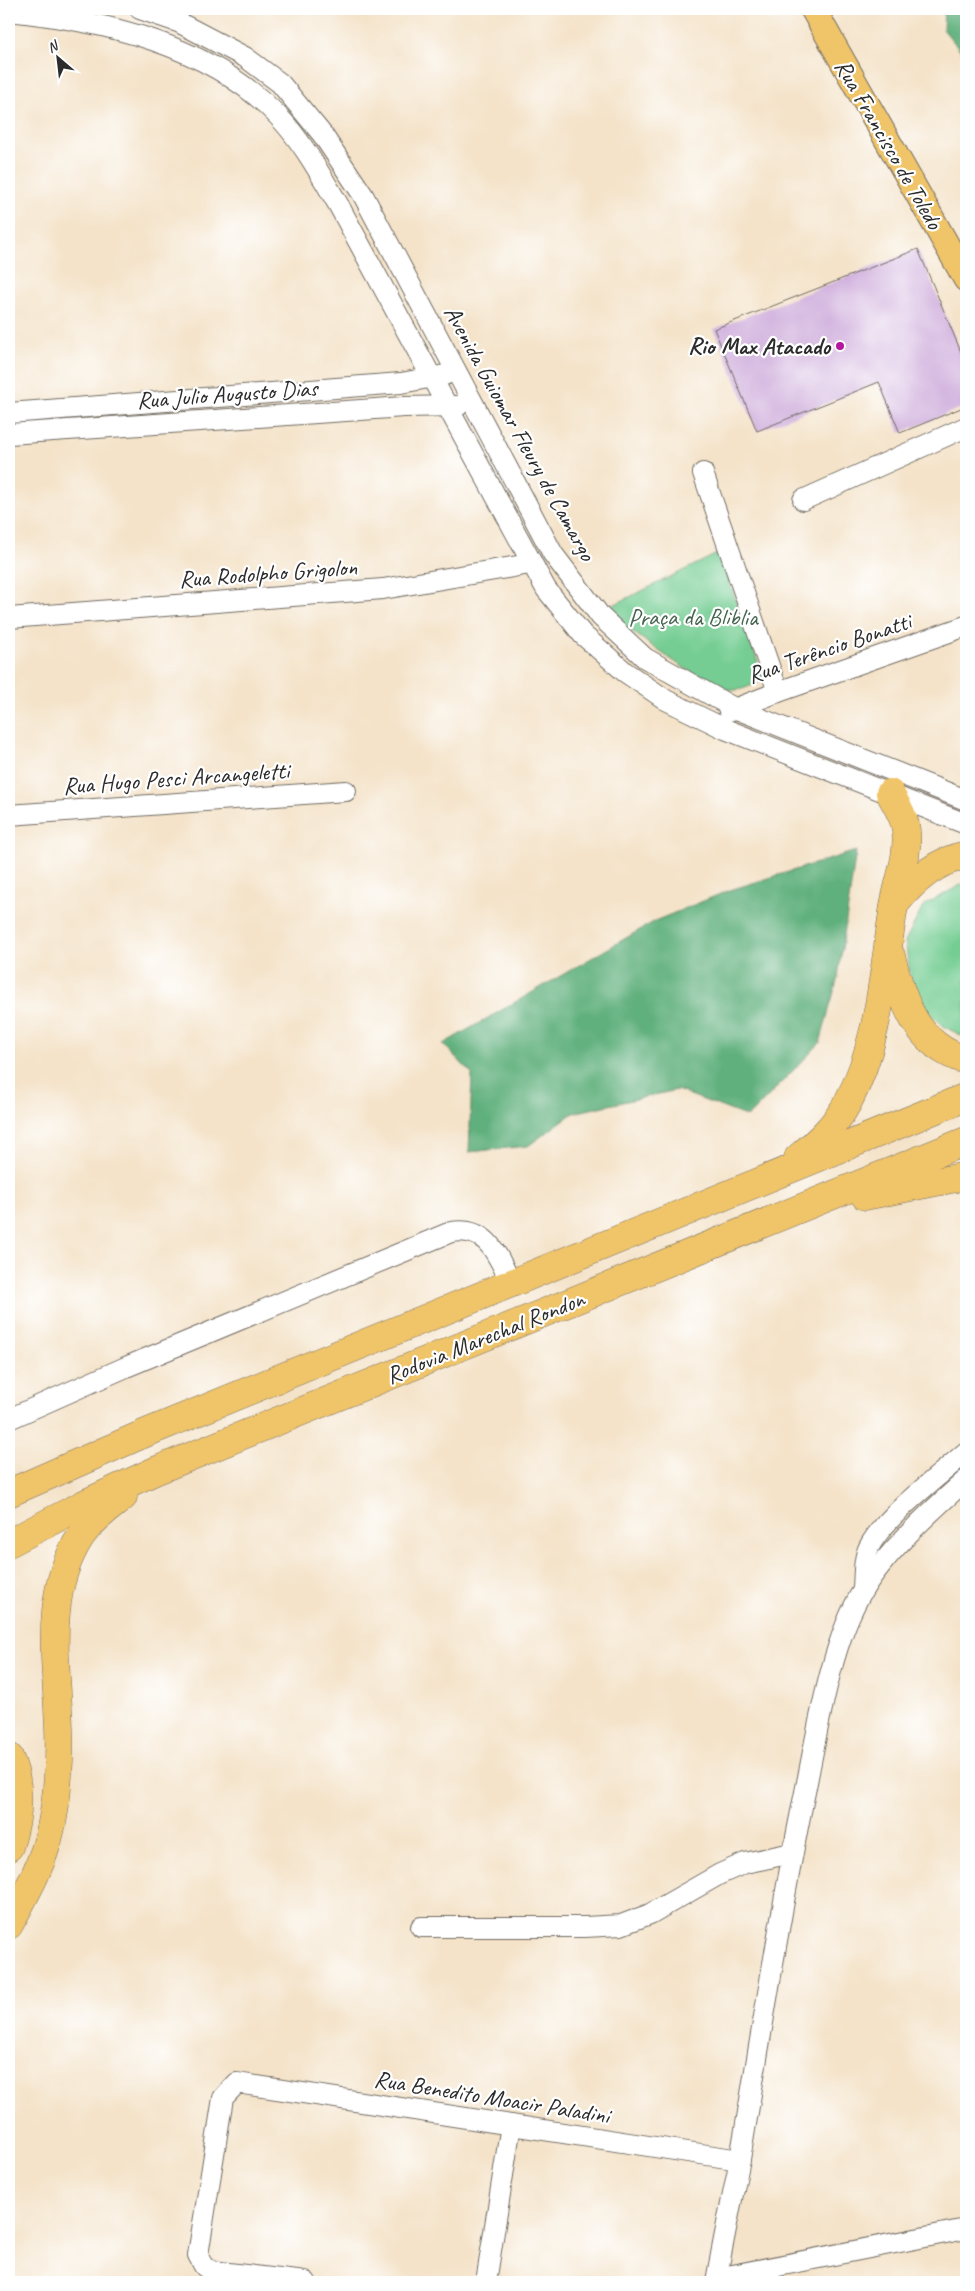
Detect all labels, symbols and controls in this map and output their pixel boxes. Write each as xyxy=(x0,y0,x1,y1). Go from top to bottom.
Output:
north arrow xyxy=(32,32,82,82)
text: N xyxy=(44,36,62,57)
street label: Rua Francisco de Toledo xyxy=(828,54,951,236)
street label: Avenida Guiomar Fleury de Camargo xyxy=(437,300,603,567)
place label: Rio Max Atacado xyxy=(688,331,832,361)
marker: Rio Max Atacado xyxy=(834,340,846,352)
street label: Rua Julio Augusto Dias xyxy=(136,373,320,415)
street label: Rua Rodolpho Grigolon xyxy=(178,552,358,594)
park label: Praça da Bliblia xyxy=(628,602,759,632)
street label: Rua Terêncio Bonatti xyxy=(743,605,917,690)
street label: Rua Hugo Pesci Arcangeletti xyxy=(62,755,293,801)
street label: Rodovia Marechal Rondon xyxy=(381,1283,590,1391)
street label: Rua Benedito Moacir Paladini xyxy=(372,2064,614,2131)

